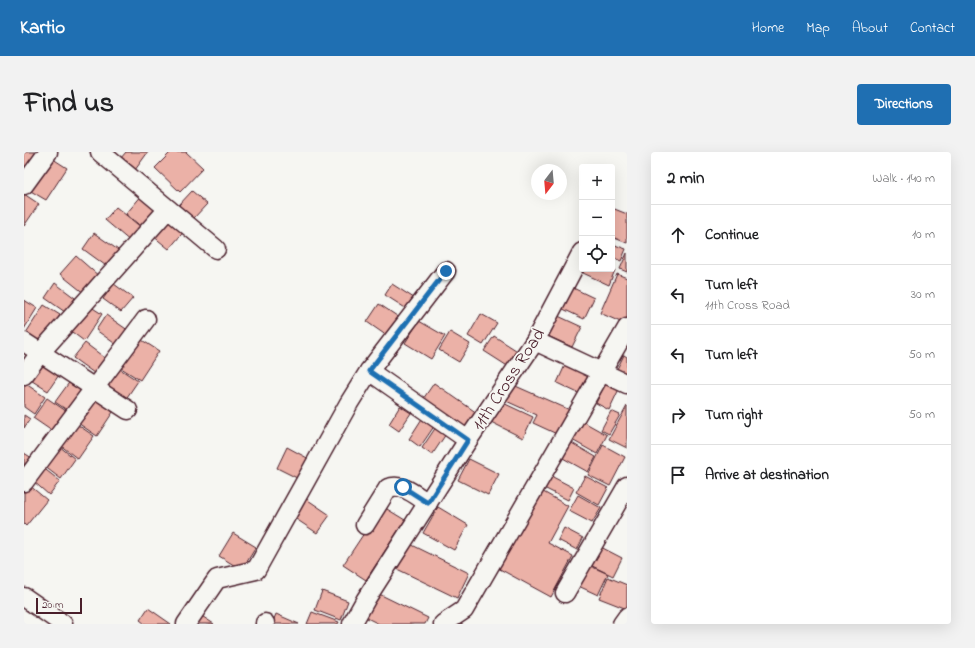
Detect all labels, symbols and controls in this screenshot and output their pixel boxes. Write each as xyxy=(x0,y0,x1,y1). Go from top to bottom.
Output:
text: Kartio xyxy=(20,15,65,42)
text: Home xyxy=(752,18,784,39)
text: Map xyxy=(806,18,830,39)
text: About xyxy=(852,18,888,39)
text: Contact xyxy=(910,18,955,39)
text: Find us xyxy=(24,84,114,125)
button: Directions xyxy=(857,84,951,125)
north arrow xyxy=(531,164,567,200)
map controls xyxy=(579,164,615,272)
button: + xyxy=(579,164,615,200)
text: 2 min xyxy=(667,166,704,191)
text: Walk · 140 m xyxy=(872,169,935,188)
button: − xyxy=(579,200,615,236)
icon: ahead xyxy=(667,224,689,246)
text: Continue xyxy=(705,224,759,246)
text: 10 m xyxy=(912,225,935,244)
button: locate xyxy=(579,236,615,272)
route end xyxy=(437,262,455,280)
text: Turn left xyxy=(705,274,758,296)
icon: left xyxy=(667,284,689,306)
text: 30 m xyxy=(911,285,935,304)
text: 11th Cross Road xyxy=(705,296,790,315)
street label: 11th Cross Road xyxy=(467,324,553,436)
icon: left xyxy=(667,344,689,366)
text: Turn left xyxy=(705,344,758,366)
text: 50 m xyxy=(909,345,935,364)
icon: right xyxy=(667,404,689,426)
text: Turn right xyxy=(705,404,763,426)
text: 50 m xyxy=(909,405,935,424)
icon: arrive xyxy=(667,464,689,486)
text: Arrive at destination xyxy=(705,464,829,486)
route start xyxy=(394,478,412,496)
scale bar xyxy=(36,596,82,615)
text: 20 m xyxy=(42,597,64,613)

